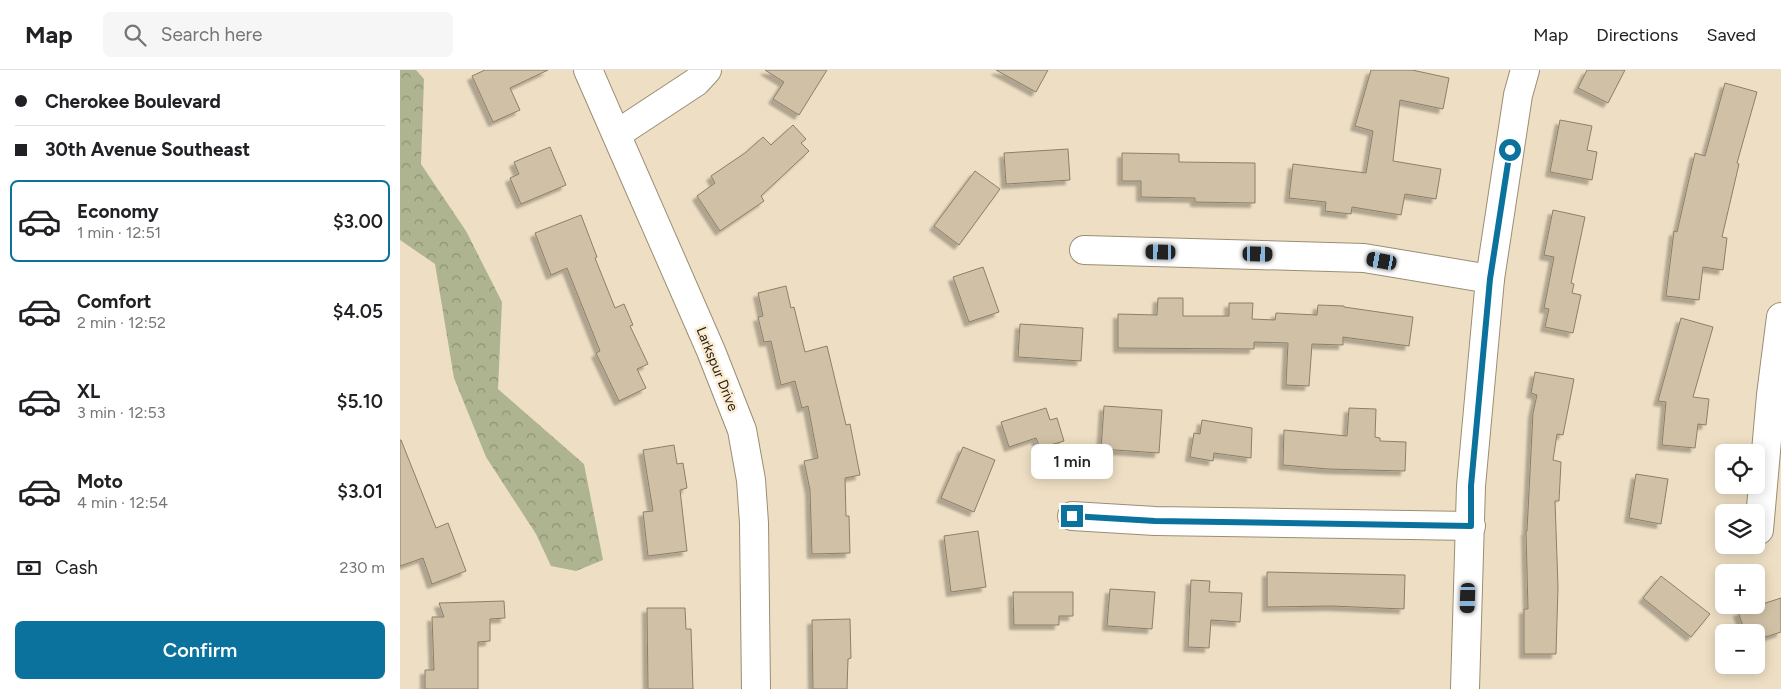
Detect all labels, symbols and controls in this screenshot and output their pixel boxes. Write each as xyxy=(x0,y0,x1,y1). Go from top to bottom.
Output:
search box xyxy=(103,12,453,57)
text: Map xyxy=(25,20,73,49)
icon: search xyxy=(121,21,149,49)
text: Search here xyxy=(161,23,262,46)
text: Map xyxy=(1533,24,1568,46)
text: Directions xyxy=(1596,24,1678,46)
text: Saved xyxy=(1706,24,1756,46)
text: Cherokee Boulevard xyxy=(45,90,221,113)
text: 30th Avenue Southeast xyxy=(45,138,250,161)
route start xyxy=(1499,139,1521,161)
icon: car xyxy=(17,199,62,244)
text: Economy xyxy=(77,200,159,223)
text: $3.00 xyxy=(333,210,383,233)
text: 1 min · 12:51 xyxy=(77,223,161,242)
car xyxy=(1145,244,1176,260)
car xyxy=(1242,246,1273,262)
car xyxy=(1365,251,1398,271)
icon: car xyxy=(17,289,62,334)
text: Comfort xyxy=(77,290,152,313)
text: $4.05 xyxy=(333,300,383,323)
text: 2 min · 12:52 xyxy=(77,313,166,332)
street label: Larkspur Drive xyxy=(692,324,742,414)
icon: car xyxy=(17,379,62,424)
text: XL xyxy=(77,380,100,403)
text: $5.10 xyxy=(337,390,383,413)
text: 3 min · 12:53 xyxy=(77,403,165,422)
callout: 1 min xyxy=(1031,444,1113,478)
map controls xyxy=(1715,444,1765,674)
button: locate xyxy=(1715,444,1765,494)
text: 1 min xyxy=(1053,452,1091,471)
icon: car xyxy=(17,469,62,514)
text: Moto xyxy=(77,470,123,493)
text: $3.01 xyxy=(337,480,383,503)
text: 4 min · 12:54 xyxy=(77,493,168,512)
button: layers xyxy=(1715,504,1765,554)
route end xyxy=(1061,505,1083,527)
icon: cash xyxy=(15,554,43,582)
text: Cash xyxy=(55,556,98,579)
text: 230 m xyxy=(340,558,385,577)
button: + xyxy=(1715,564,1765,614)
car xyxy=(1459,583,1476,613)
button: Confirm xyxy=(15,621,385,679)
button: − xyxy=(1715,624,1765,674)

